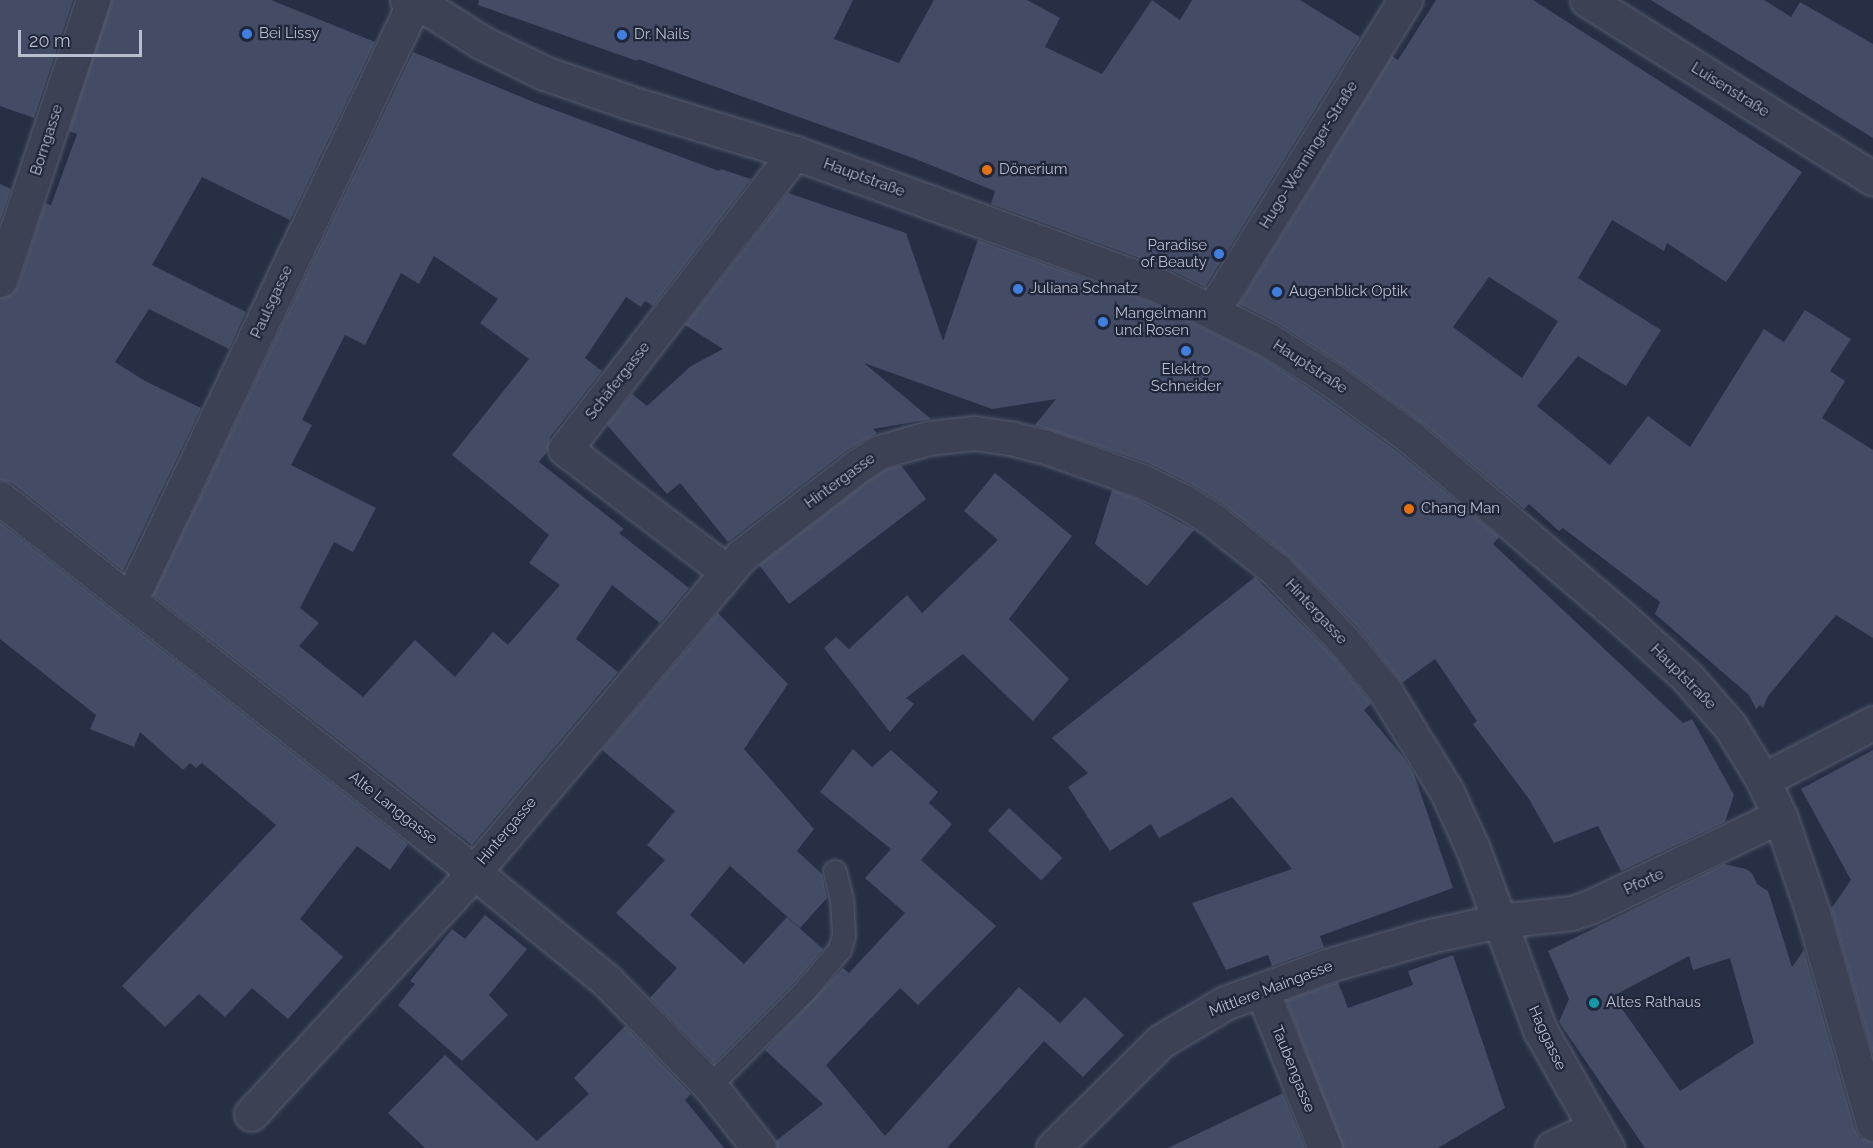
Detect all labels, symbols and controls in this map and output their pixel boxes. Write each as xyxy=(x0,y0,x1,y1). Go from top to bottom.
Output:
scale bar xyxy=(21,18,146,56)
place label: Bei Lissy xyxy=(259,25,319,43)
place label: Dr. Nails xyxy=(634,26,689,44)
marker: Bei Lissy xyxy=(240,27,254,41)
marker: Dr. Nails xyxy=(615,28,629,42)
text: 20 m xyxy=(29,30,71,51)
street label: Luisenstraße xyxy=(1688,59,1772,121)
street label: Hugo-Wenninger-Straße xyxy=(1256,78,1362,232)
street label: Borngasse xyxy=(27,102,67,178)
street label: Hauptstraße xyxy=(821,155,907,201)
place label: Dönerium xyxy=(999,161,1067,179)
marker: Dönerium xyxy=(980,163,994,177)
place label: Paradise of Beauty xyxy=(1140,236,1207,271)
marker: Paradise of Beauty xyxy=(1212,247,1226,261)
street label: Paulsgasse xyxy=(247,263,297,341)
place label: Juliana Schnatz xyxy=(1030,280,1138,298)
marker: Juliana Schnatz xyxy=(1011,282,1025,296)
place label: Augenblick Optik xyxy=(1289,283,1408,301)
marker: Augenblick Optik xyxy=(1270,285,1284,299)
place label: Mangelmann und Rosen xyxy=(1115,304,1207,339)
marker: Mangelmann und Rosen xyxy=(1096,315,1110,329)
street label: Hauptstraße xyxy=(1269,336,1351,398)
street label: Schäfergasse xyxy=(582,339,654,423)
marker: Elektro Schneider xyxy=(1179,344,1193,358)
place label: Elektro Schneider xyxy=(1151,360,1221,395)
street label: Hintergasse xyxy=(801,449,879,513)
place label: Chang Man xyxy=(1421,500,1500,518)
marker: Chang Man xyxy=(1402,502,1416,516)
street label: Hintergasse xyxy=(1281,576,1351,648)
street label: Hauptstraße xyxy=(1647,641,1719,713)
street label: Alte Langgasse xyxy=(345,768,441,848)
street label: Hintergasse xyxy=(474,794,540,868)
street label: Pforte xyxy=(1621,865,1667,899)
street label: Mittlere Maingasse xyxy=(1207,957,1335,1021)
place label: Altes Rathaus xyxy=(1606,994,1701,1012)
marker: Altes Rathaus xyxy=(1587,996,1601,1010)
street label: Haggasse xyxy=(1524,1003,1570,1073)
street label: Taubengasse xyxy=(1267,1023,1319,1115)

